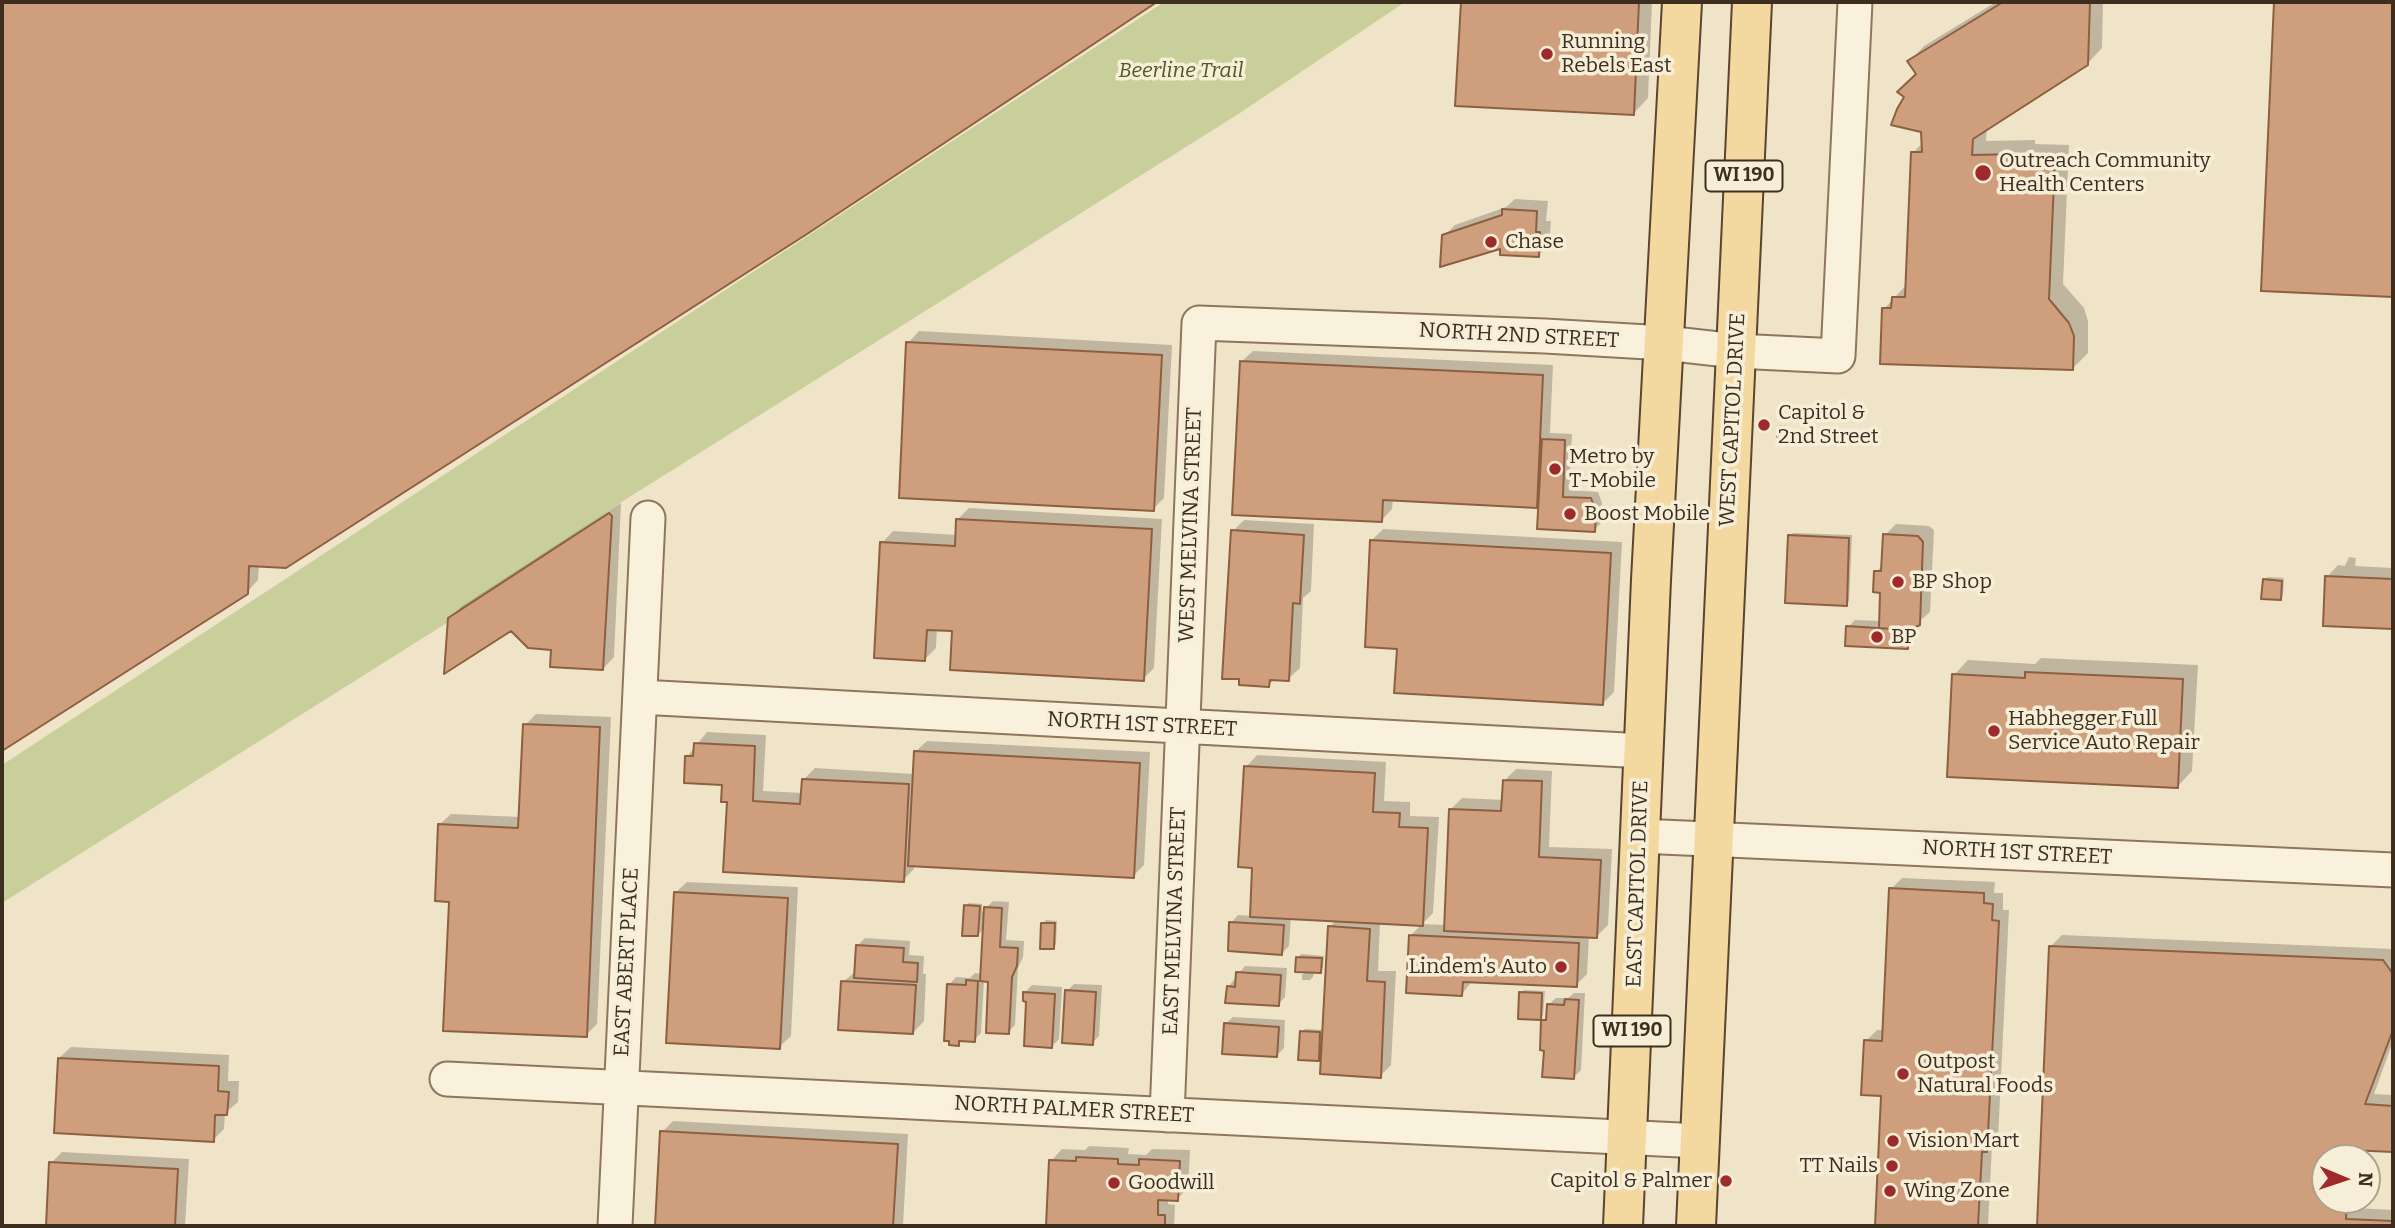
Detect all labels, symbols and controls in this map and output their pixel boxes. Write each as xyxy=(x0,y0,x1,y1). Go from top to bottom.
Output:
place label: Running Rebels East xyxy=(1561,29,1672,79)
marker: Running Rebels East xyxy=(1539,46,1555,62)
park label: Beerline Trail xyxy=(1118,58,1244,84)
place label: Outreach Community Health Centers xyxy=(1999,148,2211,198)
road number: WI 190 xyxy=(1706,160,1782,192)
marker: Outreach Community Health Centers xyxy=(1973,163,1993,183)
place label: Chase xyxy=(1505,229,1564,255)
marker: Chase xyxy=(1483,234,1499,250)
street label: WEST CAPITOL DRIVE xyxy=(1715,312,1751,528)
street label: NORTH 2ND STREET xyxy=(1418,318,1620,354)
place label: Capitol & 2nd Street xyxy=(1778,400,1879,450)
street label: WEST MELVINA STREET xyxy=(1174,407,1208,643)
marker: Capitol & 2nd Street xyxy=(1756,417,1772,433)
place label: Metro by T-Mobile xyxy=(1569,444,1656,494)
marker: Metro by T-Mobile xyxy=(1547,461,1563,477)
place label: Boost Mobile xyxy=(1584,501,1710,527)
marker: Boost Mobile xyxy=(1562,506,1578,522)
place label: BP Shop xyxy=(1912,569,1992,595)
marker: BP Shop xyxy=(1890,574,1906,590)
place label: BP xyxy=(1891,624,1916,650)
marker: BP xyxy=(1869,629,1885,645)
place label: Habhegger Full Service Auto Repair xyxy=(2008,706,2200,756)
street label: NORTH 1ST STREET xyxy=(1046,707,1238,743)
marker: Habhegger Full Service Auto Repair xyxy=(1986,723,2002,739)
street label: EAST CAPITOL DRIVE xyxy=(1622,780,1654,988)
street label: EAST MELVINA STREET xyxy=(1158,806,1192,1036)
street label: NORTH 1ST STREET xyxy=(1921,835,2113,871)
street label: EAST ABERT PLACE xyxy=(609,867,645,1057)
place label: Lindem's Auto xyxy=(1409,954,1547,980)
marker: Lindem's Auto xyxy=(1553,959,1569,975)
road number: WI 190 xyxy=(1594,1015,1670,1046)
place label: Outpost Natural Foods xyxy=(1917,1049,2053,1099)
marker: Outpost Natural Foods xyxy=(1895,1066,1911,1082)
street label: NORTH PALMER STREET xyxy=(953,1091,1195,1129)
place label: Vision Mart xyxy=(1907,1128,2019,1154)
marker: Vision Mart xyxy=(1885,1133,1901,1149)
north arrow xyxy=(2311,1144,2381,1214)
place label: TT Nails xyxy=(1799,1153,1878,1179)
marker: TT Nails xyxy=(1884,1158,1900,1174)
place label: Capitol & Palmer xyxy=(1550,1168,1712,1194)
place label: Goodwill xyxy=(1128,1170,1215,1196)
text: N xyxy=(2354,1172,2377,1187)
marker: Capitol & Palmer xyxy=(1718,1173,1734,1189)
marker: Goodwill xyxy=(1106,1175,1122,1191)
place label: Wing Zone xyxy=(1904,1178,2010,1204)
marker: Wing Zone xyxy=(1882,1183,1898,1199)

